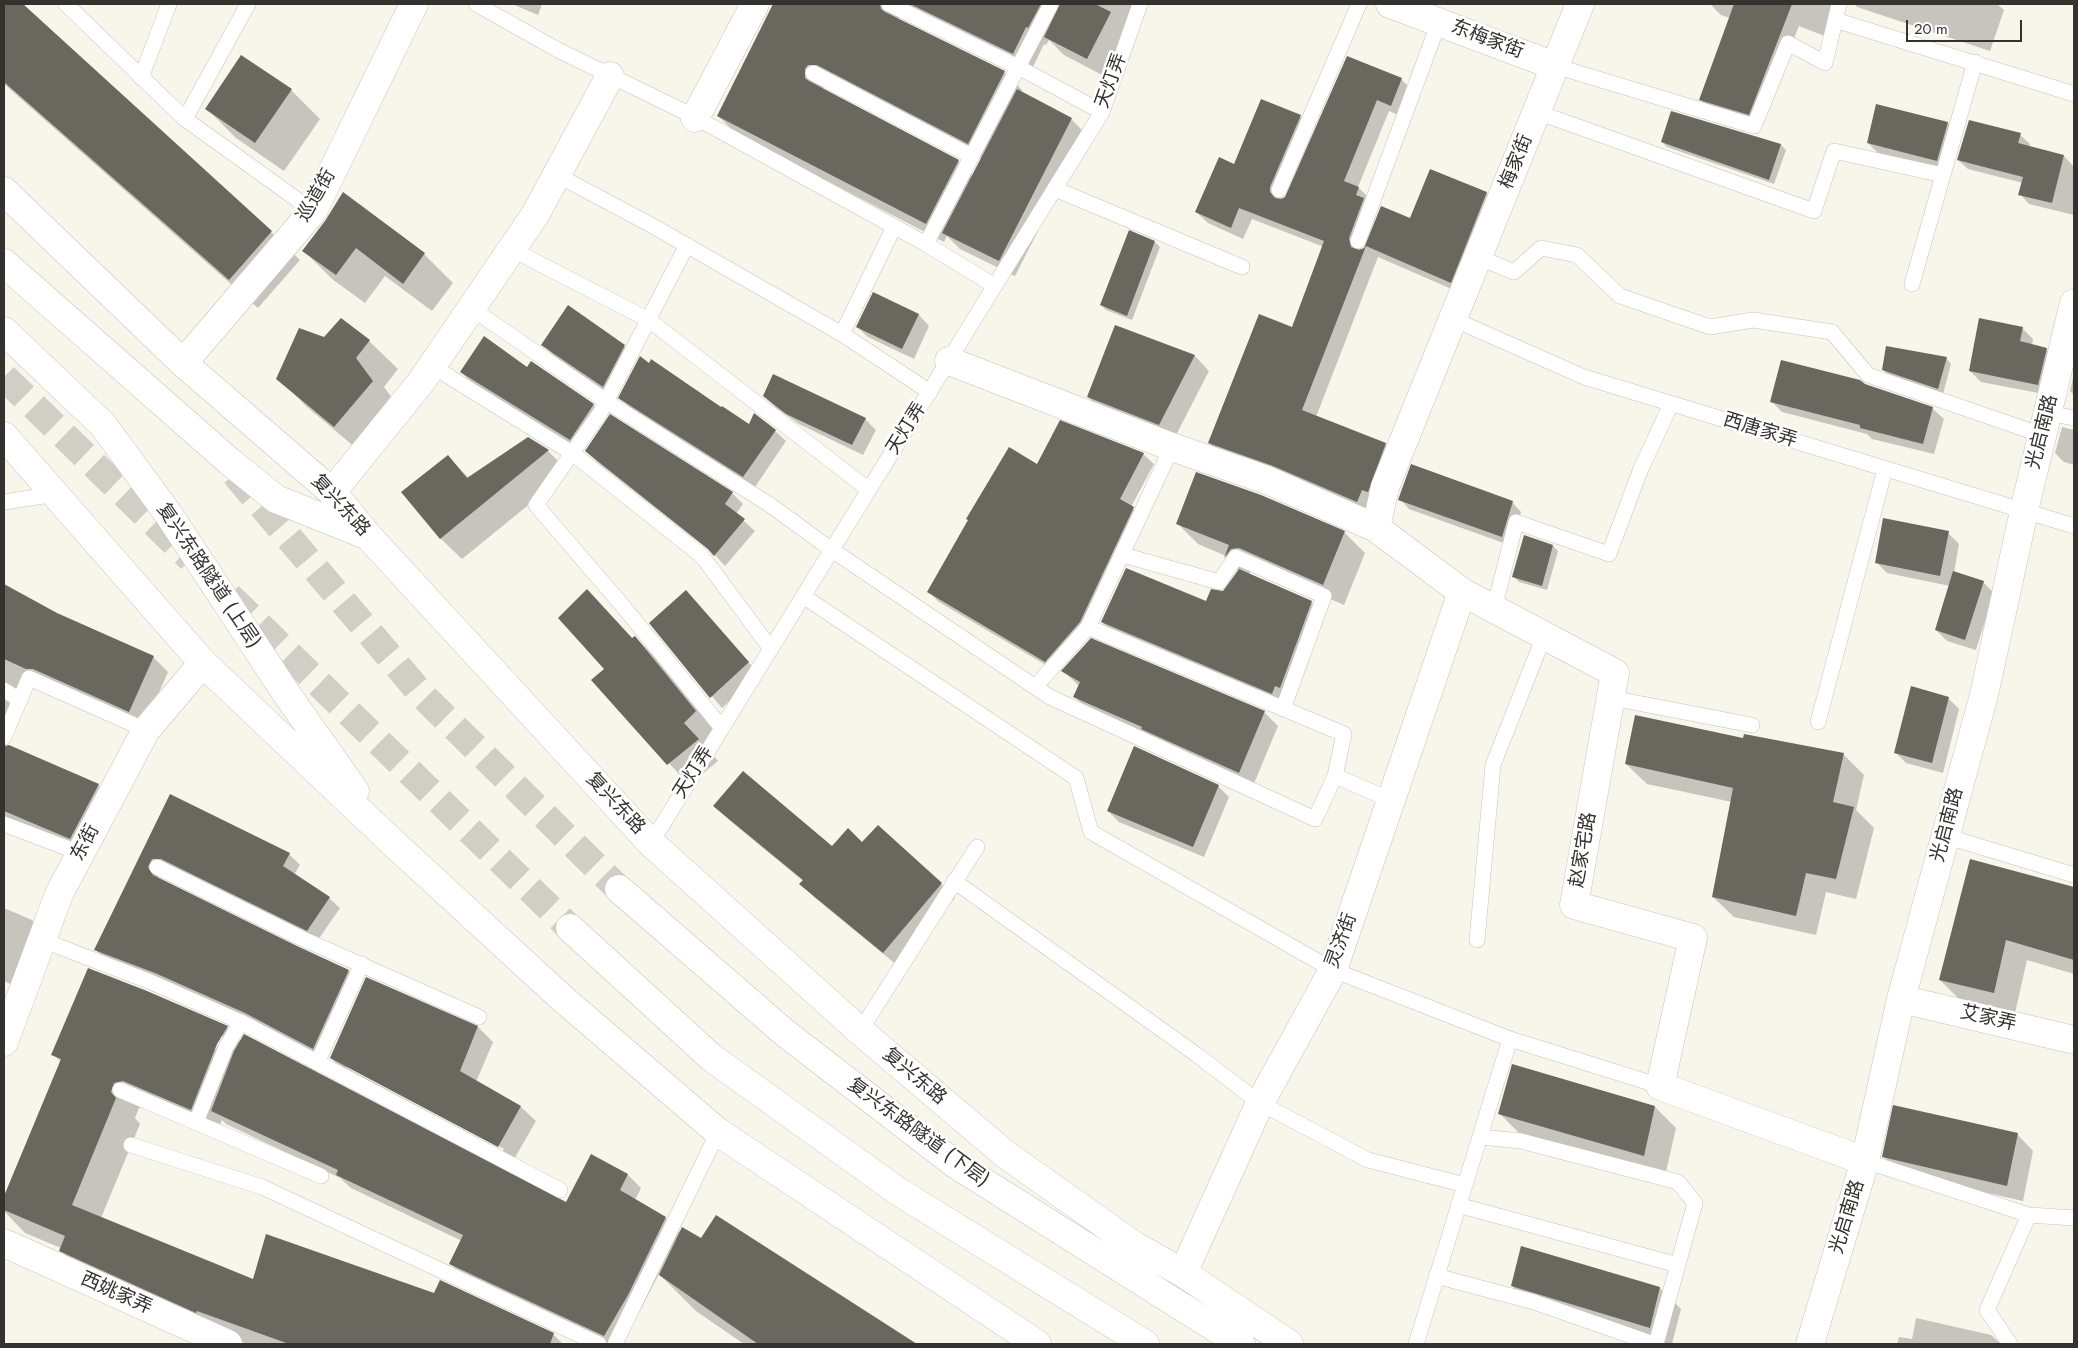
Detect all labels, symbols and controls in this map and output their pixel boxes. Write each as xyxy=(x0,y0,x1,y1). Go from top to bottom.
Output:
scale bar xyxy=(1908,10,2024,42)
street label: 东梅家街 xyxy=(1447,16,1527,64)
text: 20 m xyxy=(1914,18,1948,40)
street label: 天灯弄 xyxy=(1092,50,1132,112)
street label: 梅家街 xyxy=(1496,131,1538,193)
street label: 巡道街 xyxy=(293,166,341,226)
street label: 光启南路 xyxy=(2023,392,2063,472)
street label: 天灯弄 xyxy=(882,399,932,459)
street label: 西唐家弄 xyxy=(1720,409,1800,453)
street label: 复兴东路 xyxy=(306,470,374,542)
street label: 复兴东路隧道 (上层) xyxy=(151,499,265,653)
street label: 天灯弄 xyxy=(669,743,719,803)
street label: 复兴东路 xyxy=(581,768,649,840)
street label: 光启南路 xyxy=(1927,785,1969,865)
street label: 赵家宅路 xyxy=(1566,811,1602,889)
street label: 东街 xyxy=(67,821,105,865)
street label: 灵济街 xyxy=(1322,910,1362,972)
street label: 艾家弄 xyxy=(1958,1001,2018,1037)
street label: 复兴东路 xyxy=(878,1044,950,1110)
street label: 复兴东路隧道 (下层) xyxy=(843,1074,993,1192)
street label: 光启南路 xyxy=(1826,1177,1870,1257)
street label: 西姚家弄 xyxy=(77,1268,155,1320)

